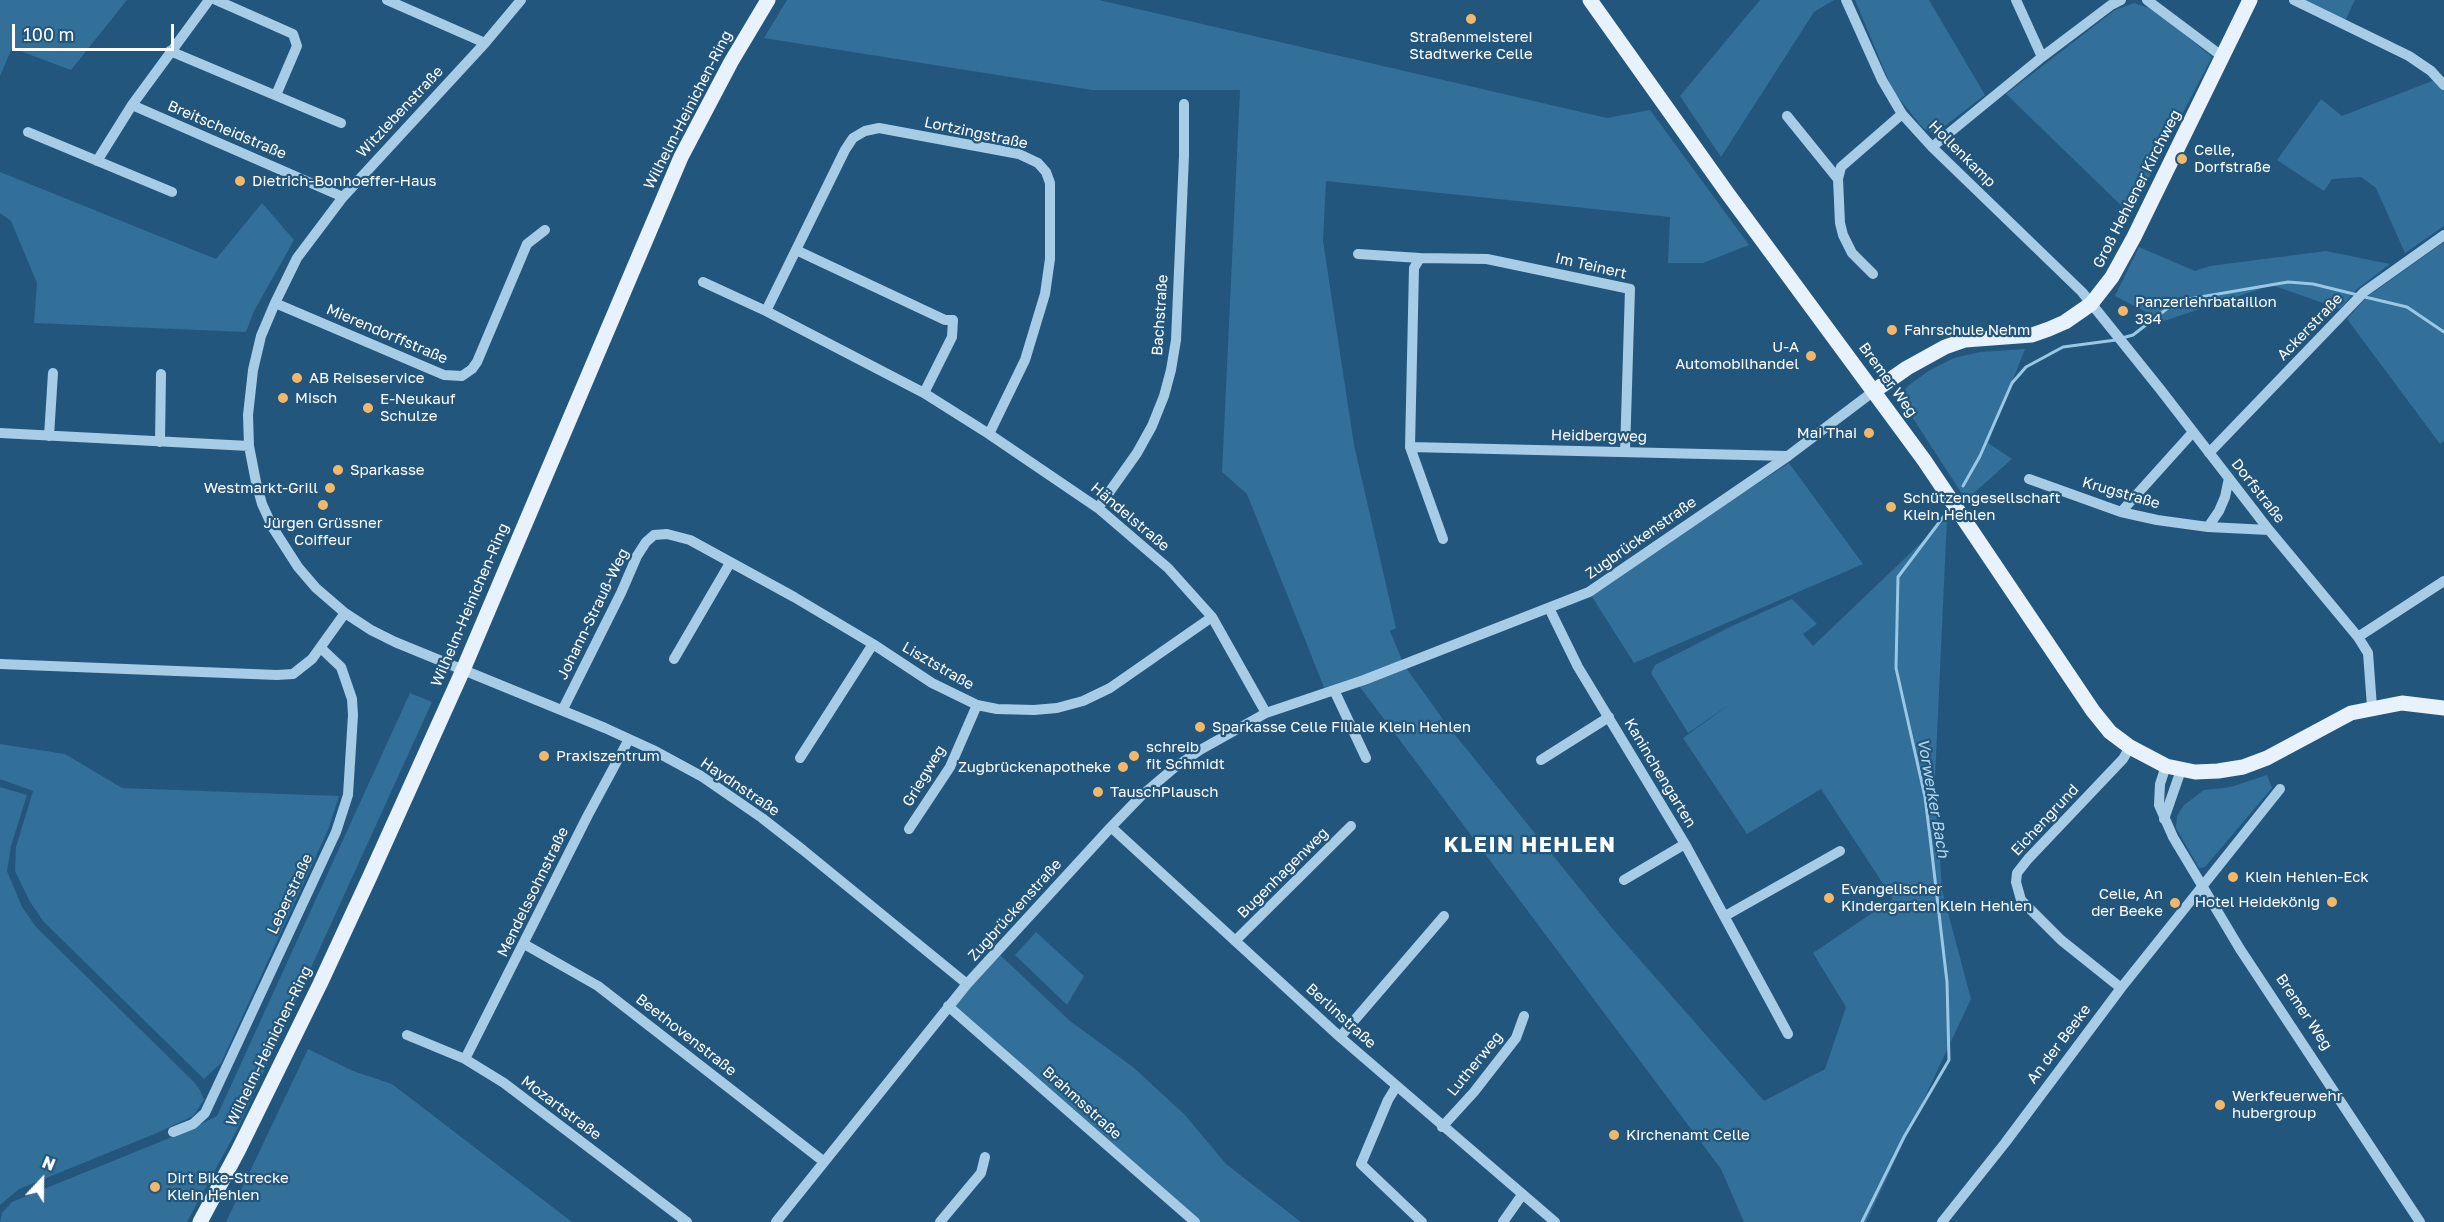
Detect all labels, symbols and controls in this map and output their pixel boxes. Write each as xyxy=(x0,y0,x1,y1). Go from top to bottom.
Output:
scale bar xyxy=(15,12,177,50)
marker: Straßenmeisterei Stadtwerke Celle xyxy=(1464,12,1478,26)
text: 100 m xyxy=(23,23,74,45)
street label: Wilhelm-Heinichen-Ring xyxy=(640,28,736,192)
place label: Straßenmeisterei Stadtwerke Celle xyxy=(1409,28,1533,63)
street label: Witzlebenstraße xyxy=(353,63,447,161)
street label: Breitscheidstraße xyxy=(165,97,289,163)
street label: Groß Hehlener Kirchweg xyxy=(2089,107,2185,271)
street label: Lortzingstraße xyxy=(923,113,1029,153)
street label: Hollenkamp xyxy=(1925,117,1999,191)
place label: Celle, Dorfstraße xyxy=(2194,141,2271,176)
marker: Celle, Dorfstraße xyxy=(2175,152,2189,166)
place label: Dietrich-Bonhoeffer-Haus xyxy=(252,172,436,190)
marker: Dietrich-Bonhoeffer-Haus xyxy=(233,174,247,188)
street label: Im Teinert xyxy=(1554,249,1628,283)
street label: Bachstraße xyxy=(1148,274,1172,356)
street label: Ackerstraße xyxy=(2274,290,2346,364)
place label: Panzerlehrbataillon 334 xyxy=(2135,293,2277,328)
street label: Mierendorffstraße xyxy=(324,300,450,368)
marker: Panzerlehrbataillon 334 xyxy=(2116,304,2130,318)
place label: Fahrschule Nehm xyxy=(1904,321,2030,339)
marker: Fahrschule Nehm xyxy=(1885,323,1899,337)
place label: U-A Automobilhandel xyxy=(1675,338,1799,373)
street label: Bremer Weg xyxy=(1855,339,1921,421)
marker: U-A Automobilhandel xyxy=(1804,349,1818,363)
place label: AB Reiseservice xyxy=(309,369,425,387)
marker: AB Reiseservice xyxy=(290,371,304,385)
place label: Misch xyxy=(295,389,337,407)
place label: E-Neukauf Schulze xyxy=(380,390,455,425)
marker: Misch xyxy=(276,391,290,405)
marker: E-Neukauf Schulze xyxy=(361,401,375,415)
place label: Mai Thai xyxy=(1797,424,1857,442)
street label: Heidbergweg xyxy=(1551,426,1647,446)
marker: Mai Thai xyxy=(1862,426,1876,440)
street label: Dorfstraße xyxy=(2227,455,2289,527)
place label: Sparkasse xyxy=(350,461,425,479)
marker: Sparkasse xyxy=(331,463,345,477)
street label: Krugstraße xyxy=(2080,473,2162,513)
place label: Westmarkt-Grill xyxy=(204,479,318,497)
street label: Händelstraße xyxy=(1087,479,1173,555)
marker: Westmarkt-Grill xyxy=(323,481,337,495)
place label: Schützengesellschaft Klein Hehlen xyxy=(1903,489,2061,524)
street label: Zugbrückenstraße xyxy=(1582,493,1700,583)
marker: Jürgen Grüssner Coiffeur xyxy=(316,498,330,512)
marker: Schützengesellschaft Klein Hehlen xyxy=(1884,500,1898,514)
place label: Jürgen Grüssner Coiffeur xyxy=(263,514,383,549)
street label: Wilhelm-Heinichen-Ring xyxy=(427,520,513,690)
street label: Johann-Strauß-Weg xyxy=(553,545,633,683)
street label: Lisztstraße xyxy=(899,638,977,694)
street label: Kaninchengarten xyxy=(1620,715,1700,831)
place label: Sparkasse Celle Filiale Klein Hehlen xyxy=(1212,718,1471,736)
marker: Sparkasse Celle Filiale Klein Hehlen xyxy=(1193,720,1207,734)
water label: Vorwerker Bach xyxy=(1913,737,1953,859)
place label: schreib fit Schmidt xyxy=(1146,738,1225,773)
street label: Griegweg xyxy=(899,742,949,810)
place label: Praxiszentrum xyxy=(556,747,660,765)
marker: Praxiszentrum xyxy=(537,749,551,763)
marker: schreib fit Schmidt xyxy=(1127,749,1141,763)
street label: Haydnstraße xyxy=(697,754,783,820)
place label: Zugbrückenapotheke xyxy=(958,758,1111,776)
marker: Zugbrückenapotheke xyxy=(1116,760,1130,774)
street label: Eichengrund xyxy=(2007,781,2083,859)
place label: TauschPlausch xyxy=(1110,783,1218,801)
marker: TauschPlausch xyxy=(1091,785,1105,799)
street label: Mendelssohnstraße xyxy=(494,824,572,960)
street label: Bugenhagenweg xyxy=(1234,824,1332,922)
district label: KLEIN HEHLEN xyxy=(1444,832,1616,858)
street label: Leberstraße xyxy=(264,851,316,937)
street label: Zugbrückenstraße xyxy=(965,855,1065,965)
place label: Klein Hehlen-Eck xyxy=(2245,868,2369,886)
marker: Klein Hehlen-Eck xyxy=(2226,870,2240,884)
place label: Evangelischer Kindergarten Klein Hehlen xyxy=(1841,880,2032,915)
place label: Celle, An der Beeke xyxy=(2091,885,2163,920)
marker: Evangelischer Kindergarten Klein Hehlen xyxy=(1822,891,1836,905)
place label: Hotel Heidekönig xyxy=(2195,893,2320,911)
marker: Hotel Heidekönig xyxy=(2325,895,2339,909)
marker: Celle, An der Beeke xyxy=(2168,896,2182,910)
street label: Wilhelm-Heinichen-Ring xyxy=(222,963,316,1129)
street label: Bremer Weg xyxy=(2272,971,2336,1053)
street label: Berlinstraße xyxy=(1302,980,1380,1052)
street label: Beethovenstraße xyxy=(632,990,740,1080)
street label: An der Beeke xyxy=(2023,1001,2095,1087)
street label: Lutherweg xyxy=(1444,1028,1506,1100)
street label: Brahmsstraße xyxy=(1039,1063,1125,1143)
street label: Mozartstraße xyxy=(517,1072,605,1144)
place label: Werkfeuerwehr hubergroup xyxy=(2232,1087,2343,1122)
marker: Werkfeuerwehr hubergroup xyxy=(2213,1098,2227,1112)
place label: Kirchenamt Celle xyxy=(1626,1126,1750,1144)
marker: Kirchenamt Celle xyxy=(1607,1128,1621,1142)
north arrow xyxy=(12,1150,72,1210)
text: N xyxy=(39,1152,58,1175)
place label: Dirt Bike-Strecke Klein Hehlen xyxy=(167,1169,289,1204)
marker: Dirt Bike-Strecke Klein Hehlen xyxy=(148,1180,162,1194)

